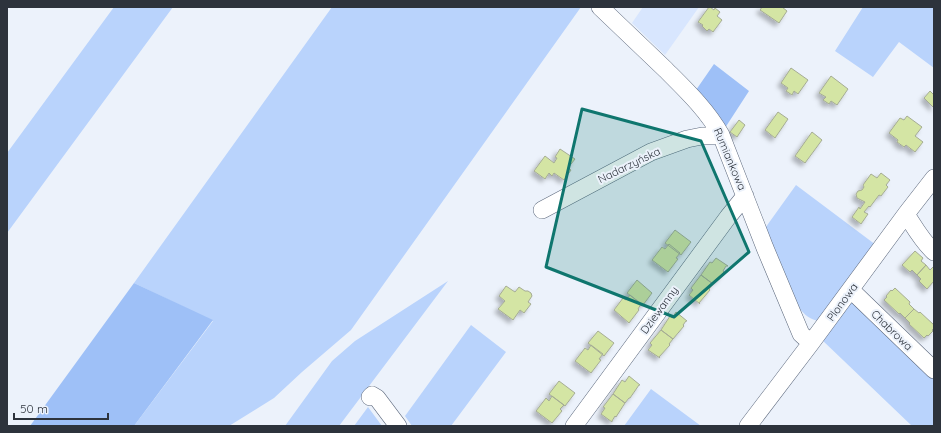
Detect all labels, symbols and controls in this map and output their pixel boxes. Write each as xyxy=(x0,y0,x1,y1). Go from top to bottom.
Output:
street label: Rumiankowa xyxy=(711,126,749,192)
street label: Nadarzyńska xyxy=(595,144,663,186)
street label: Plonowa xyxy=(824,280,860,324)
street label: Dziewanny xyxy=(637,283,681,337)
street label: Chabrowa xyxy=(868,307,916,353)
scale bar xyxy=(14,395,108,421)
text: 50 m xyxy=(20,401,48,416)

